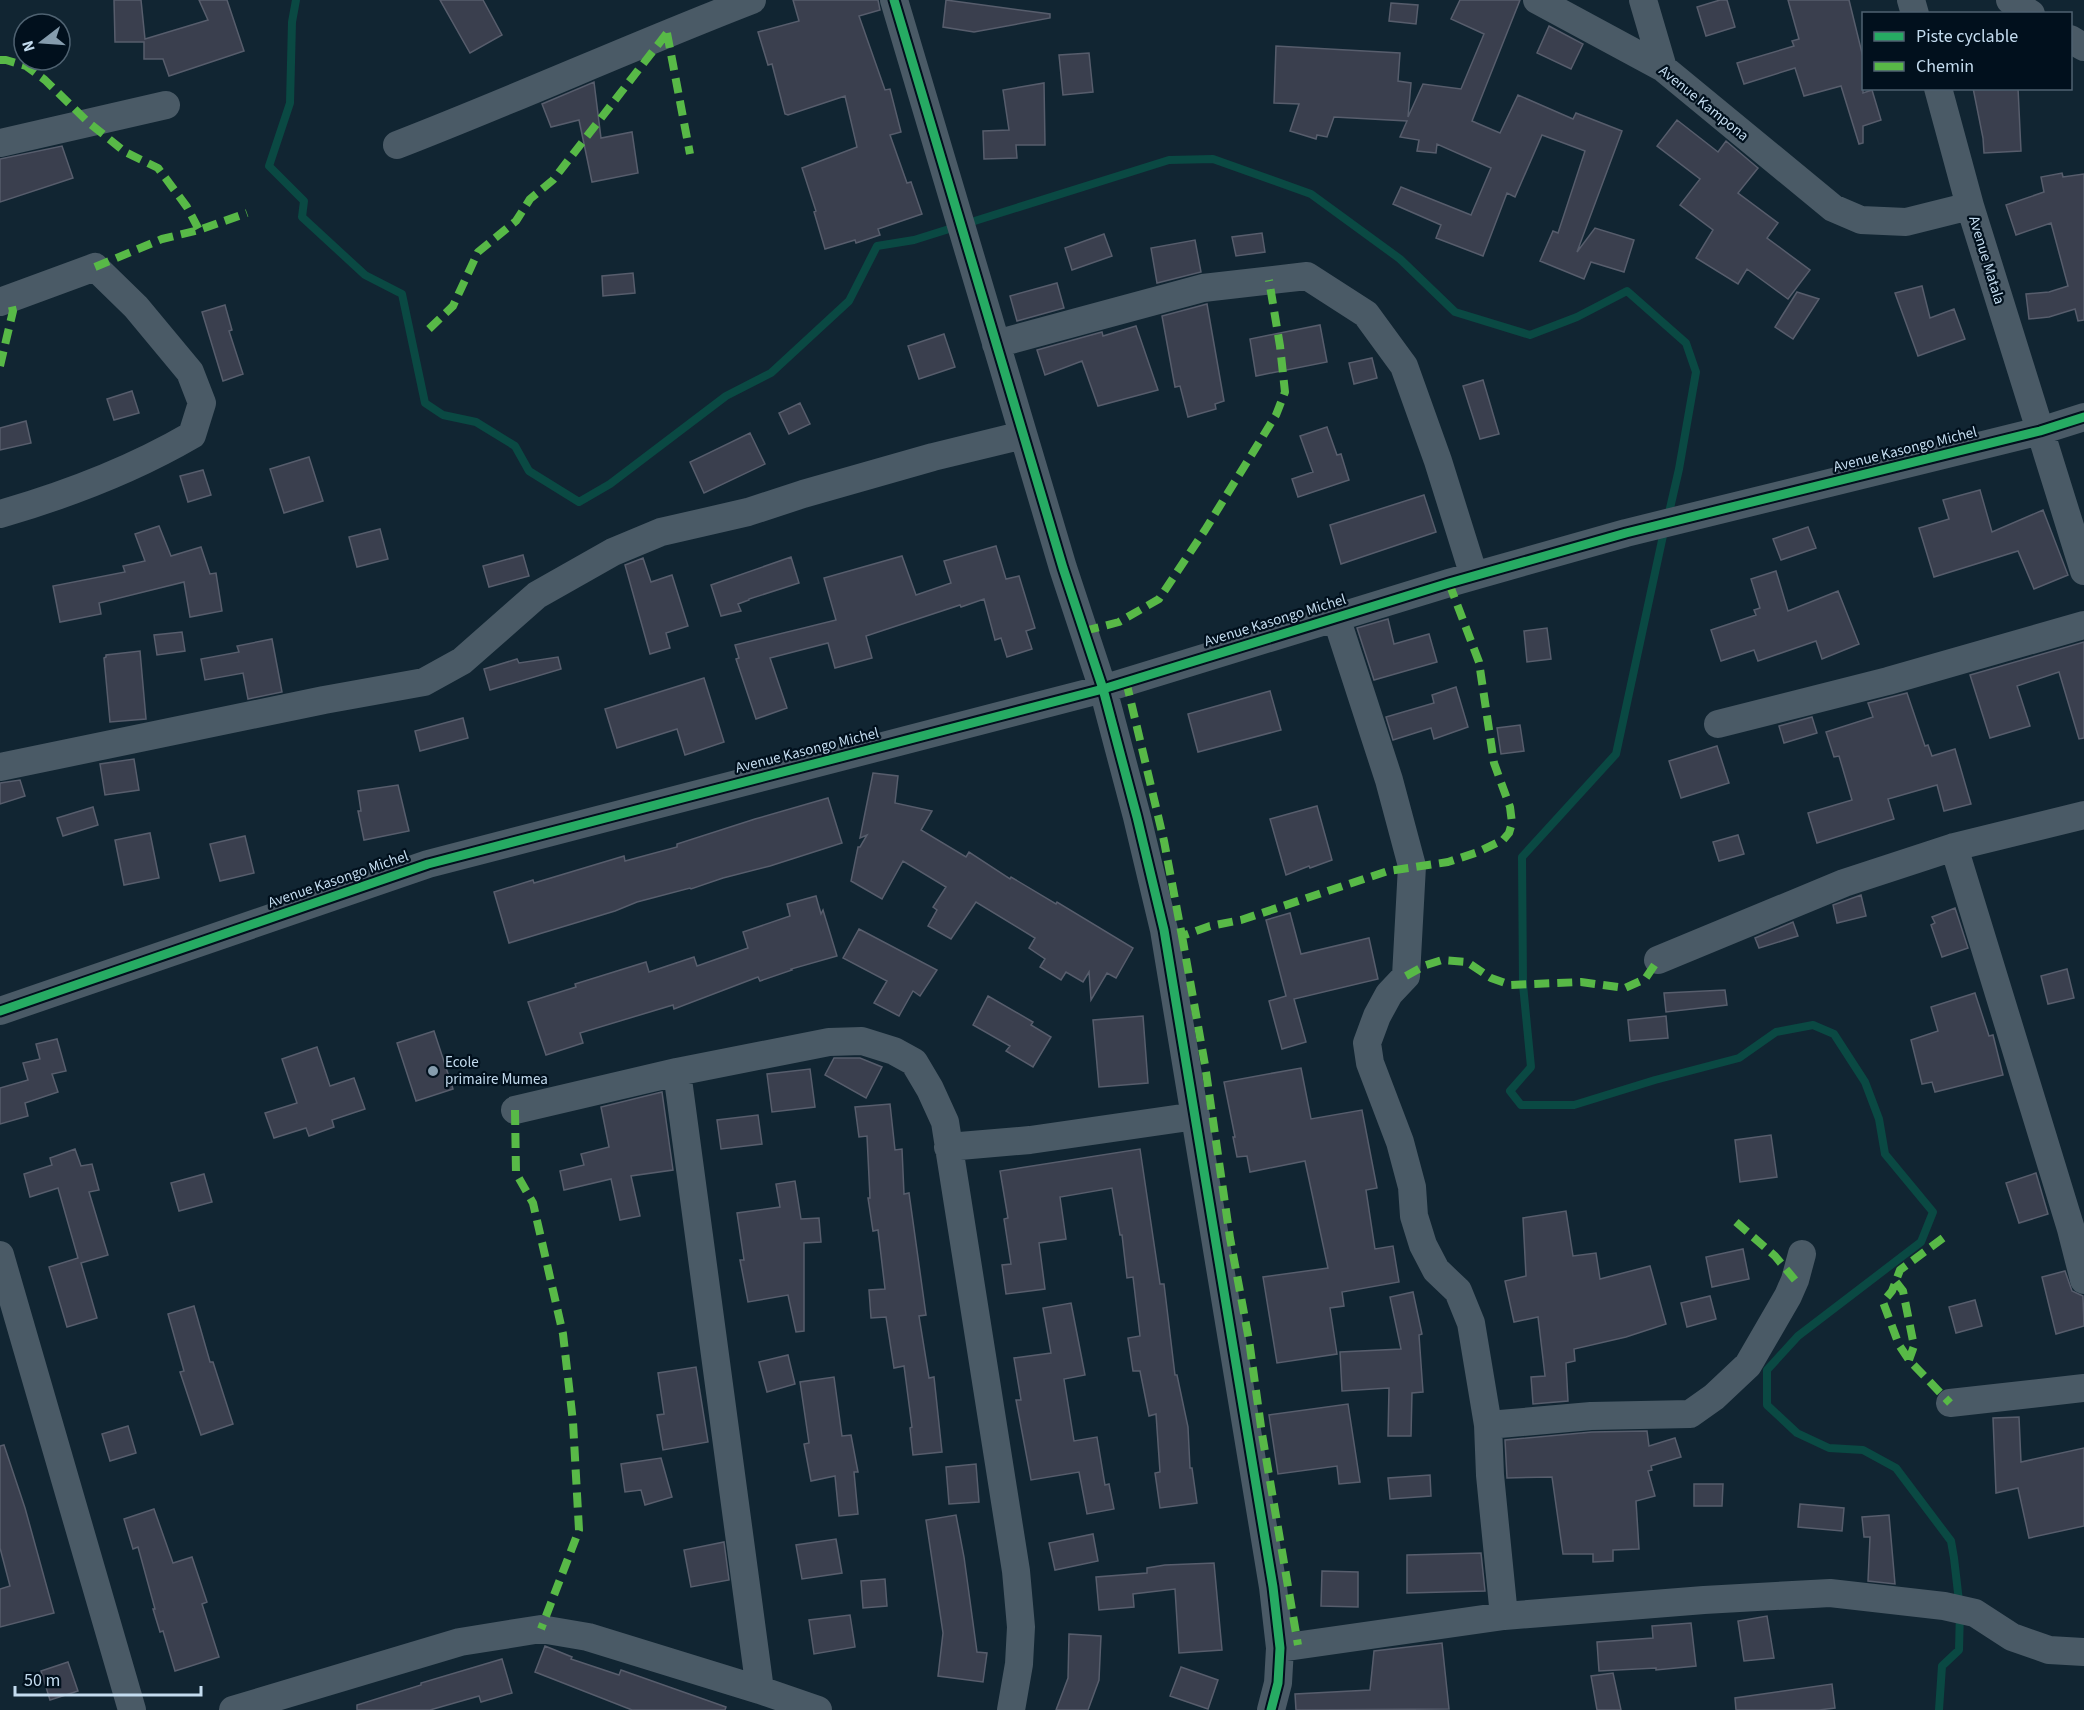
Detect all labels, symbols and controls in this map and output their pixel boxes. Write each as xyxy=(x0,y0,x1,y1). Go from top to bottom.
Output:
north arrow xyxy=(12,12,72,72)
legend xyxy=(1862,12,2072,90)
text: Piste cyclable xyxy=(1916,24,2018,49)
text: N xyxy=(17,38,41,54)
text: Chemin xyxy=(1916,54,1974,79)
street label: Avenue Kampona xyxy=(1654,61,1753,146)
street label: Avenue Matala xyxy=(1963,213,2010,307)
street label: Avenue Kasongo Michel xyxy=(1831,421,1979,478)
street label: Avenue Kasongo Michel xyxy=(1202,589,1349,652)
street label: Avenue Kasongo Michel xyxy=(733,722,881,779)
street label: Avenue Kasongo Michel xyxy=(265,845,411,913)
place label: Ecole primaire Mumea xyxy=(445,1052,548,1090)
marker: Ecole primaire Mumea xyxy=(426,1064,440,1078)
scale bar xyxy=(15,1659,201,1697)
text: 50 m xyxy=(24,1668,60,1693)

